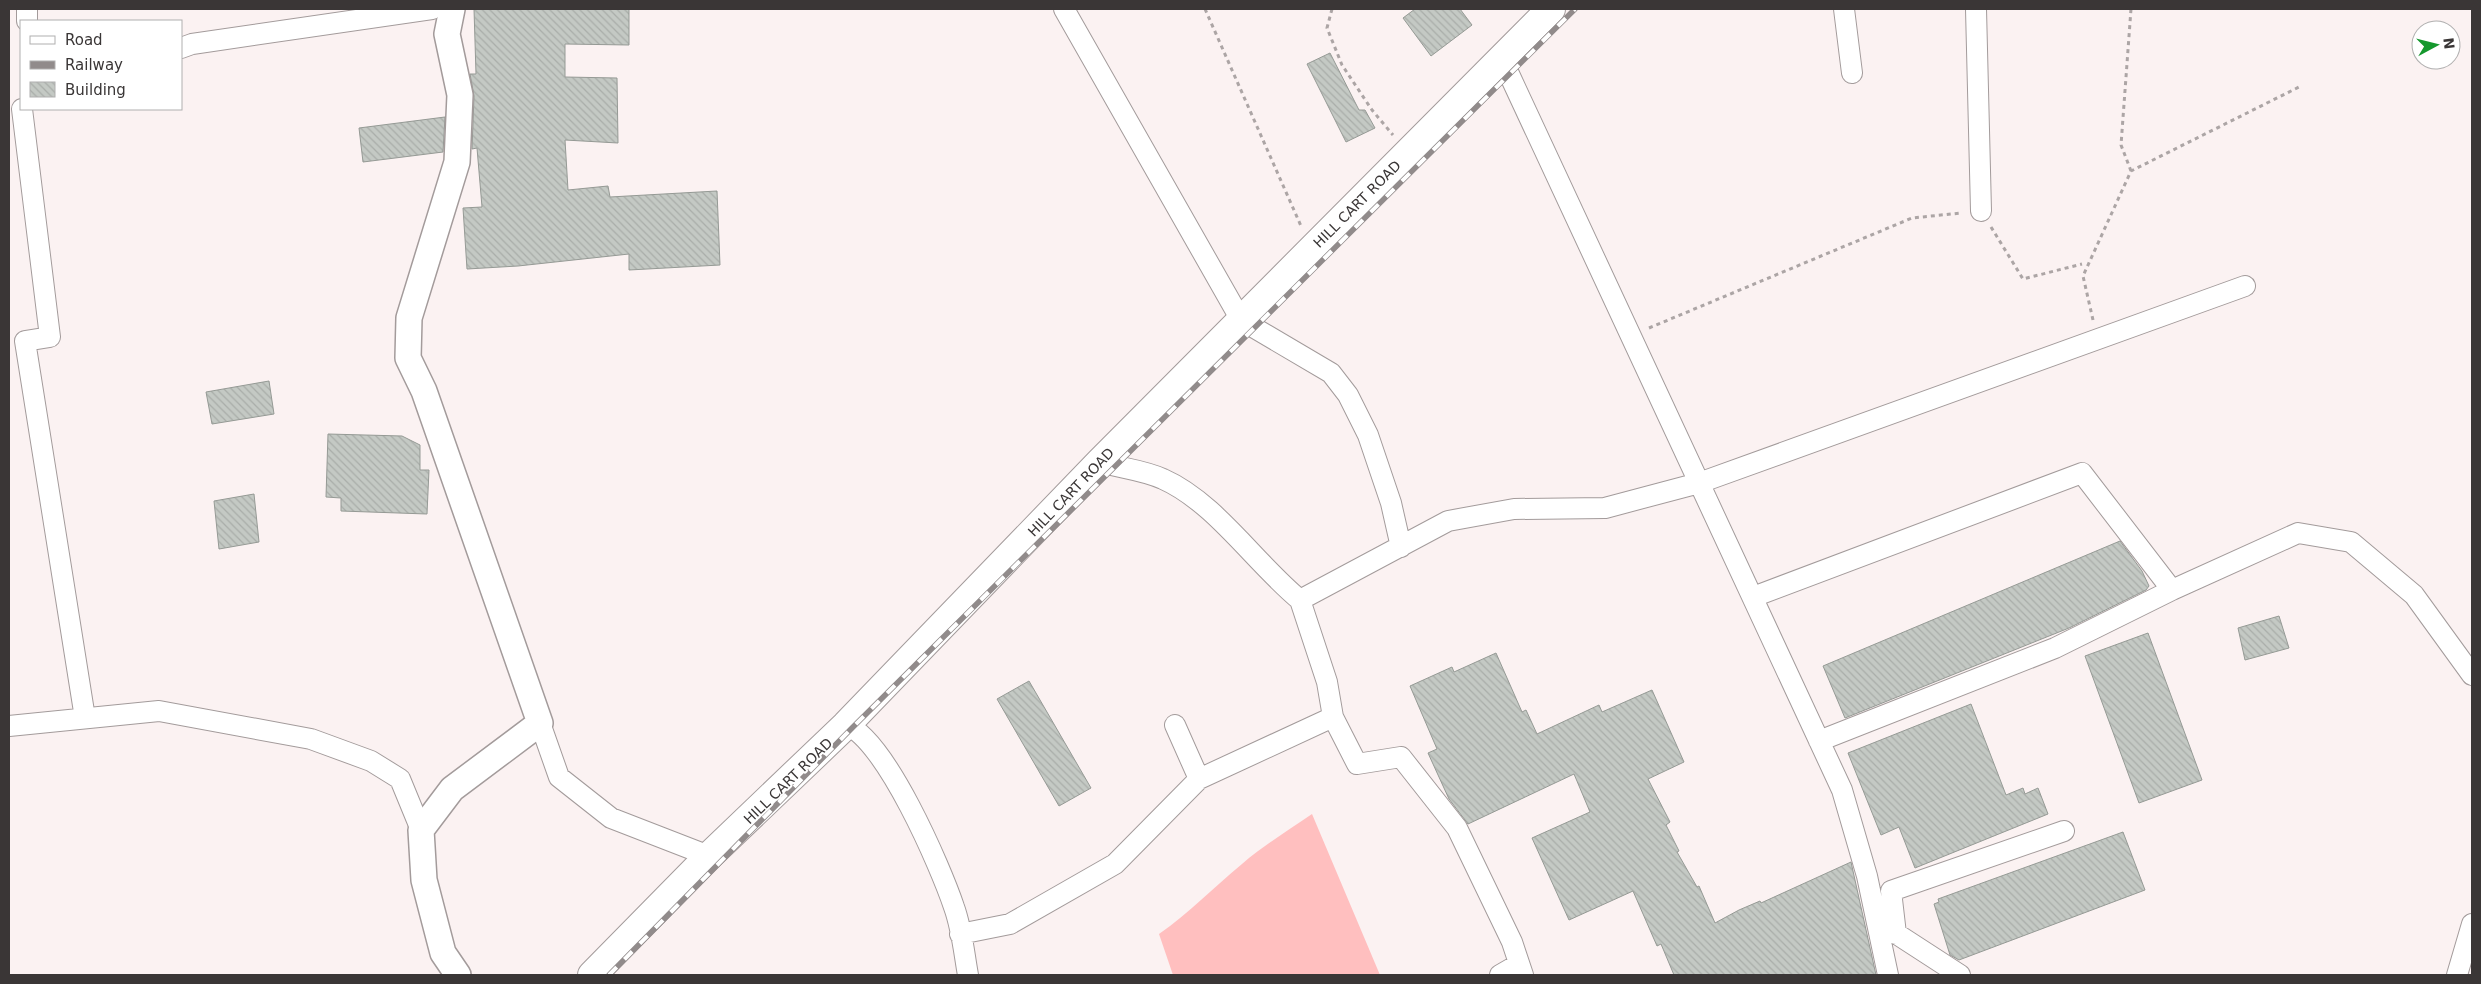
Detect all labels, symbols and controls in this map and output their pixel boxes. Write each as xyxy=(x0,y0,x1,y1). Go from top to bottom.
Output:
legend xyxy=(20,20,182,110)
north arrow xyxy=(2411,20,2461,70)
text: Road xyxy=(65,31,103,49)
text: N xyxy=(2440,37,2458,50)
text: Railway xyxy=(65,56,123,74)
text: Building xyxy=(65,81,126,99)
street label: HILL CART ROAD xyxy=(1310,157,1404,251)
street label: HILL CART ROAD xyxy=(1025,444,1117,540)
street label: HILL CART ROAD xyxy=(740,735,836,827)

